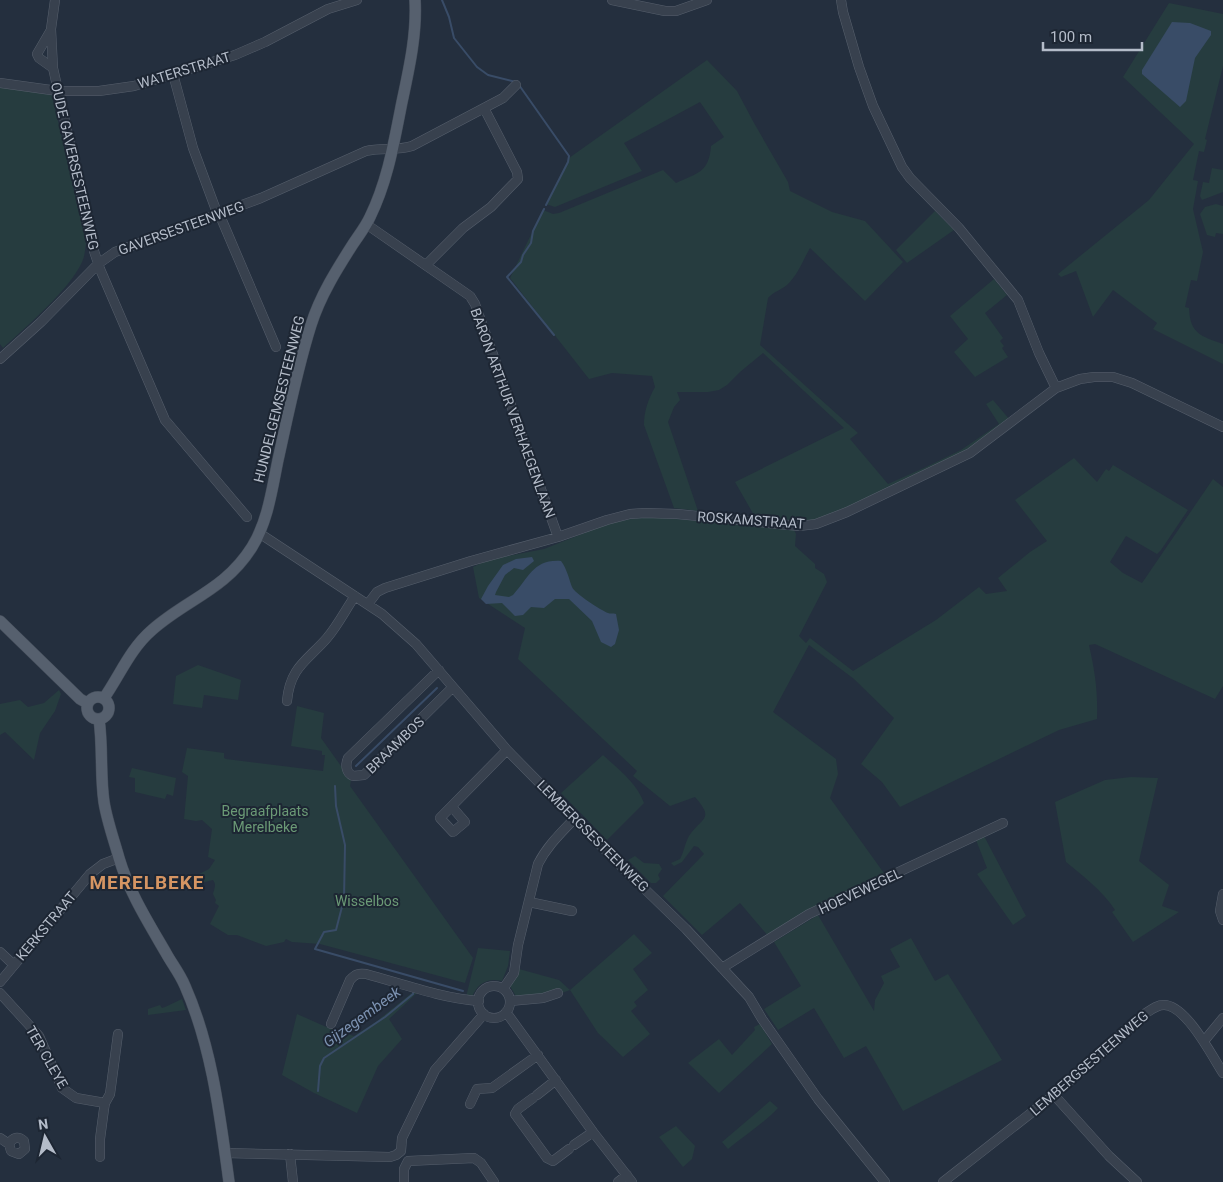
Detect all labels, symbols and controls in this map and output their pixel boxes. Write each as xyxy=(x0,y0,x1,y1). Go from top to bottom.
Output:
scale bar xyxy=(1043,20,1142,52)
text: 100 m xyxy=(1050,28,1092,46)
street label: WATERSTRAAT xyxy=(136,48,233,92)
street label: OUDE GAVERSESTEENWEG xyxy=(48,81,102,251)
street label: GAVERSESTEENWEG xyxy=(116,198,246,258)
street label: BARON ARTHUR VERHAEGENLAAN xyxy=(467,306,559,520)
street label: HUNDELGEMSESTEENWEG xyxy=(250,314,308,484)
street label: ROSKAMSTRAAT xyxy=(697,508,806,532)
street label: BRAAMBOS xyxy=(363,713,427,777)
street label: LEMBERGSESTEENWEG xyxy=(534,777,652,895)
park label: Begraafplaats Merelbeke xyxy=(222,803,308,835)
street label: HOEVEWEGEL xyxy=(816,865,905,917)
district label: MERELBEKE xyxy=(89,871,205,894)
street label: KERKSTRAAT xyxy=(12,888,80,964)
park label: Wisselbos xyxy=(335,893,399,909)
water label: Gijzegembeek xyxy=(320,983,405,1051)
street label: LEMBERGSESTEENWEG xyxy=(1027,1007,1151,1119)
street label: TER CLEYE xyxy=(23,1023,71,1091)
north arrow xyxy=(20,1112,70,1162)
text: N xyxy=(37,1116,49,1133)

